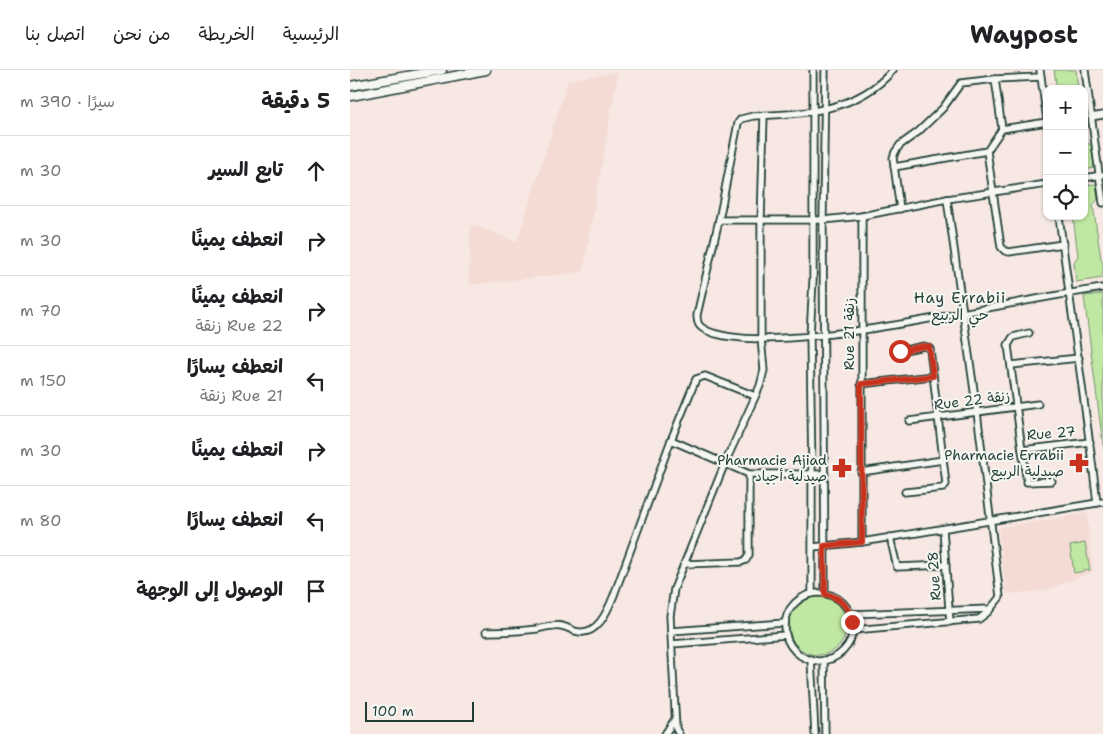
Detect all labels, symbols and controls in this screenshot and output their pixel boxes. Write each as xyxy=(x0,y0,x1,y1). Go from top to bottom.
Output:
text: Waypost xyxy=(970,19,1078,51)
text: اتصل بنا xyxy=(25,22,85,46)
text: من نحن xyxy=(113,22,171,46)
text: الخريطة xyxy=(199,22,255,46)
text: الرئيسية xyxy=(283,22,339,46)
map controls xyxy=(1043,85,1088,220)
button: + xyxy=(1043,85,1088,130)
text: 5 دقيقة xyxy=(261,87,330,115)
text: سيرًا · 390 m xyxy=(20,91,115,112)
button: − xyxy=(1043,130,1088,175)
text: تابع السير xyxy=(209,157,283,182)
icon: ahead xyxy=(302,157,330,185)
text: 30 m xyxy=(20,160,61,181)
button: locate xyxy=(1043,175,1088,220)
text: انعطف يمينًا xyxy=(192,227,283,252)
icon: right xyxy=(302,227,330,255)
text: 30 m xyxy=(20,230,61,251)
text: انعطف يمينًا xyxy=(192,284,283,309)
district label: Hay Errabii حي الربيع xyxy=(914,288,1006,328)
icon: right xyxy=(302,297,330,325)
street label: Rue 21 زنقة xyxy=(840,298,858,370)
text: 70 m xyxy=(20,300,61,321)
text: Rue 22 زنقة xyxy=(195,315,283,336)
route start xyxy=(889,340,912,363)
text: انعطف يسارًا xyxy=(187,354,283,379)
icon: left xyxy=(302,367,330,395)
text: 150 m xyxy=(20,370,67,391)
text: Rue 21 زنقة xyxy=(200,385,283,406)
street label: Rue 22 زنقة xyxy=(933,386,1011,414)
street label: Rue 27 xyxy=(1026,422,1076,444)
text: انعطف يمينًا xyxy=(192,437,283,462)
icon: right xyxy=(302,437,330,465)
text: 30 m xyxy=(20,440,61,461)
place label: Pharmacie Errabii صيدلية الربيع xyxy=(944,446,1064,482)
place label: Pharmacie Ajiad صيدلية أجياد xyxy=(717,451,827,485)
pharmacy icon: Pharmacie Errabii صيدلية الربيع xyxy=(1068,452,1090,474)
pharmacy icon: Pharmacie Ajiad صيدلية أجياد xyxy=(831,457,853,479)
text: انعطف يسارًا xyxy=(187,507,283,532)
icon: left xyxy=(302,507,330,535)
text: 80 m xyxy=(20,510,61,531)
street label: Rue 28 xyxy=(923,551,945,601)
text: الوصول إلى الوجهة xyxy=(136,577,283,602)
icon: arrive xyxy=(302,577,330,605)
route end xyxy=(841,611,864,634)
scale bar xyxy=(365,699,474,722)
text: 100 m xyxy=(372,702,414,720)

